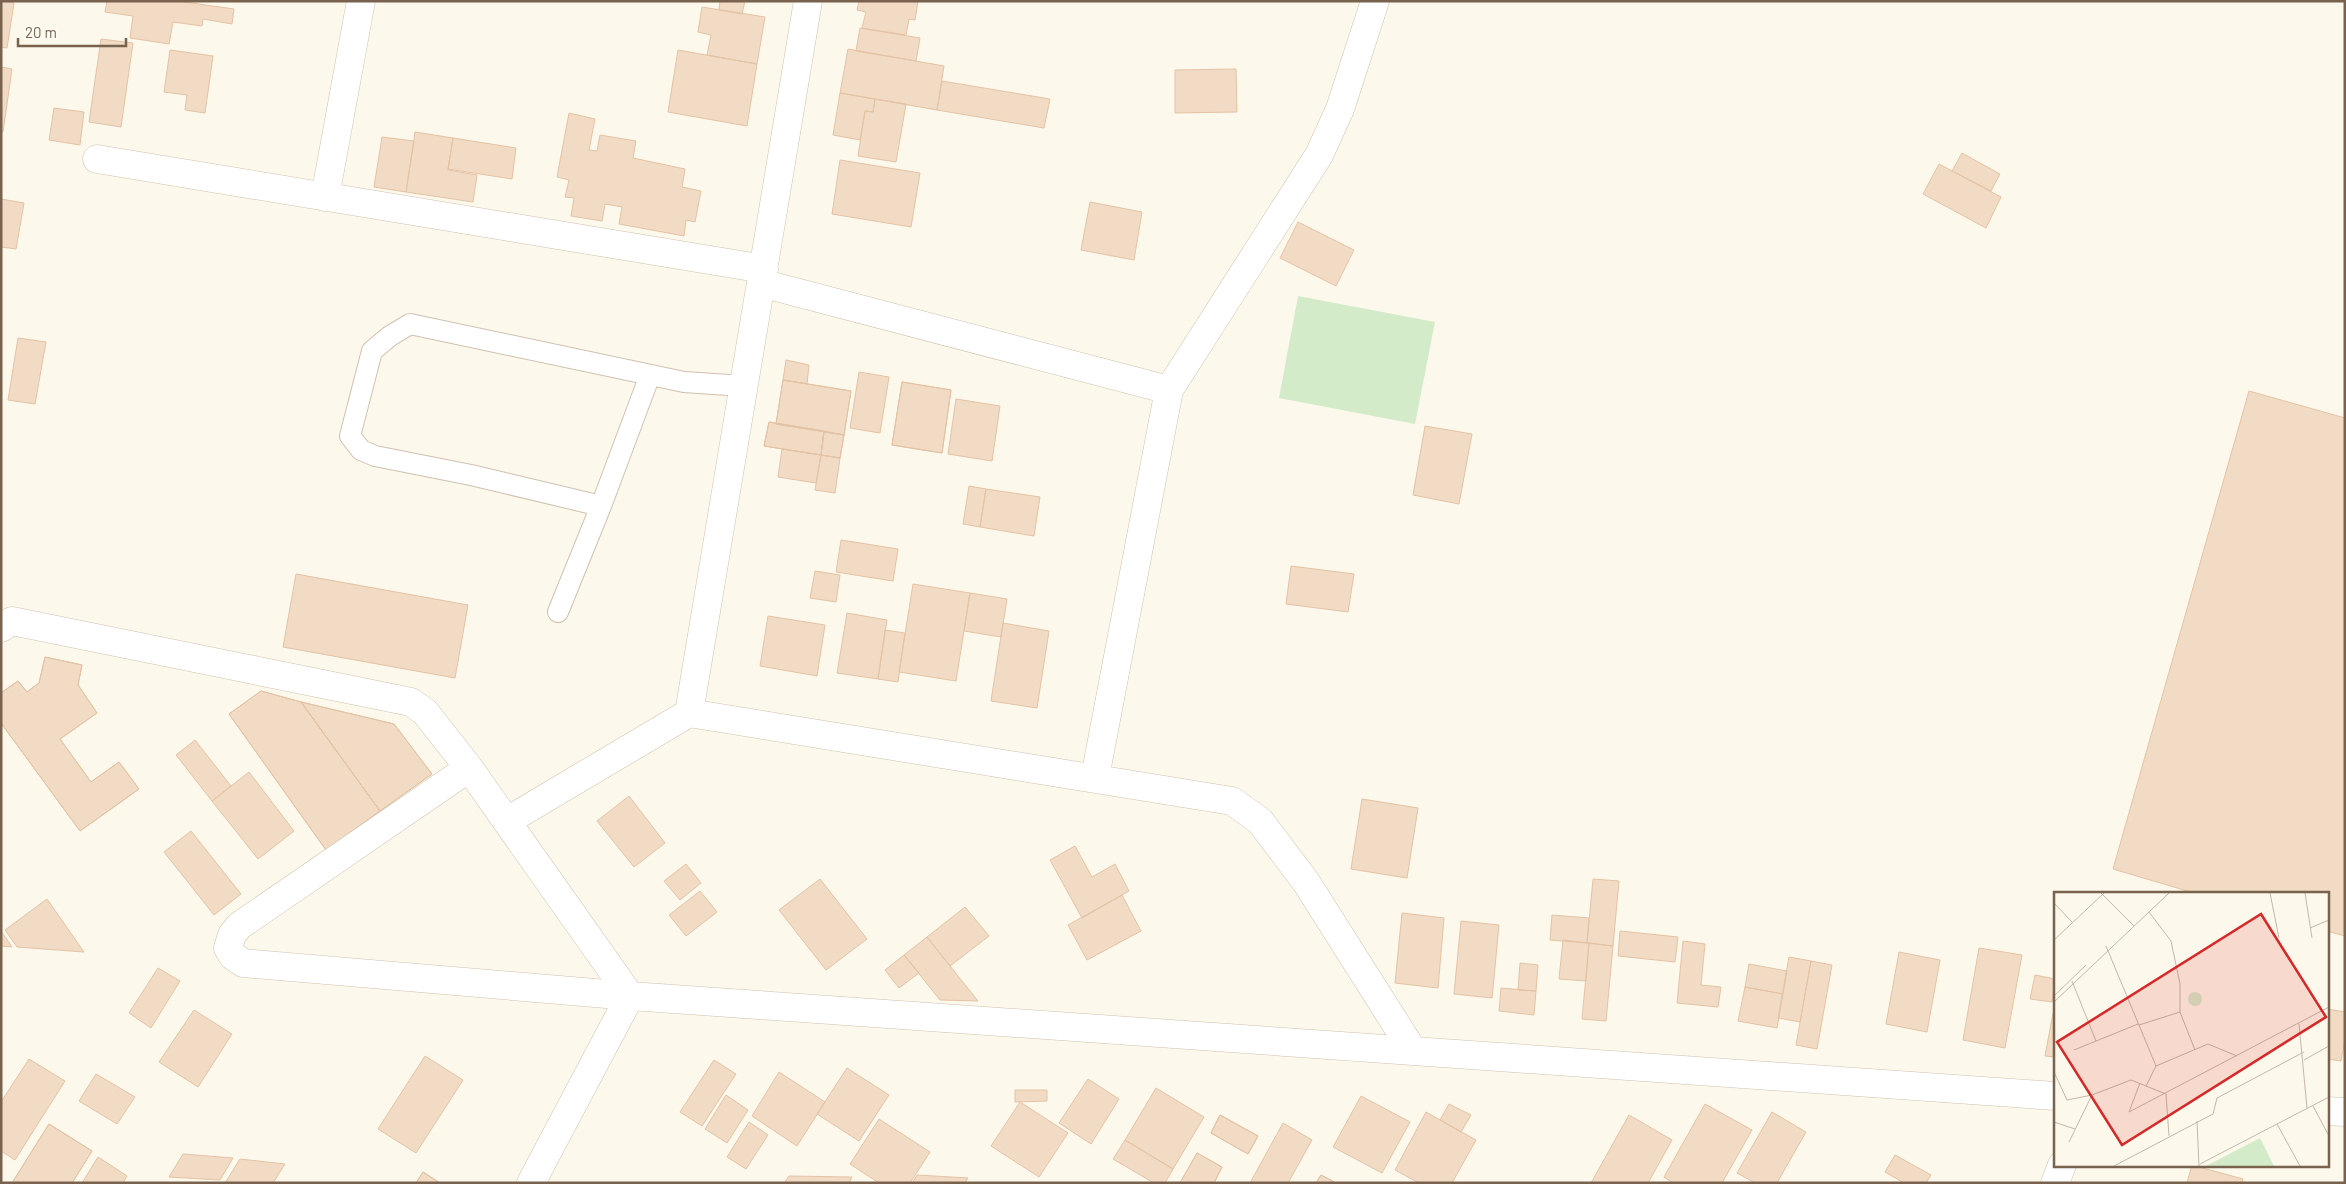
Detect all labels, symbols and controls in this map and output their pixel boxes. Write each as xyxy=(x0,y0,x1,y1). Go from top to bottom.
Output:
scale bar xyxy=(18,15,125,47)
text: 20 m xyxy=(25,23,57,41)
inset map xyxy=(2054,892,2328,1166)

